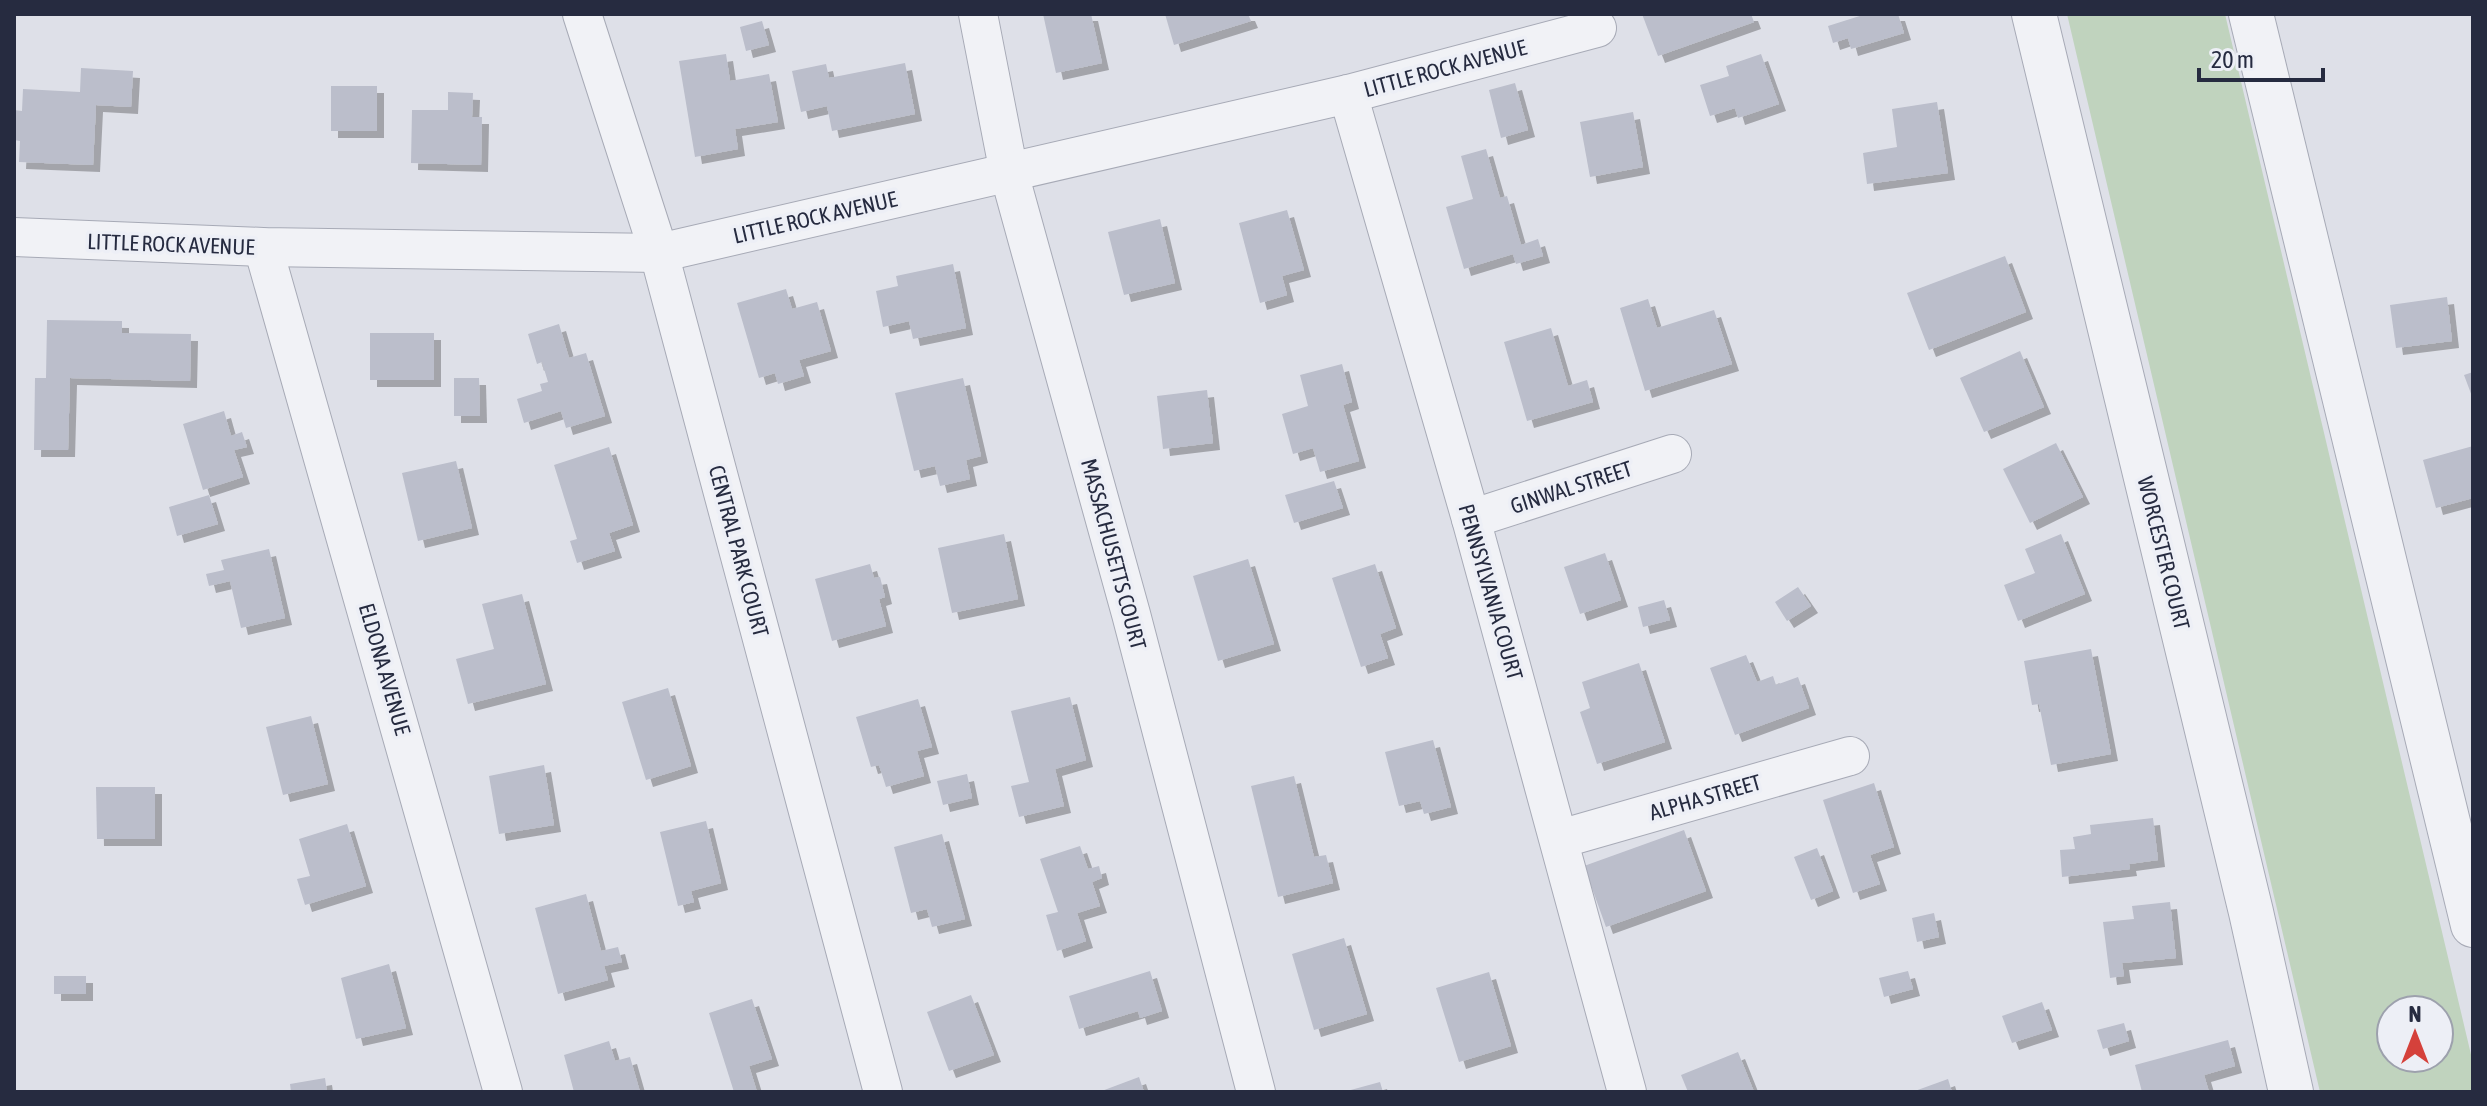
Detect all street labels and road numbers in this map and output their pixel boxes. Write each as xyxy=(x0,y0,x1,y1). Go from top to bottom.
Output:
street label: LITTLE ROCK AVENUE xyxy=(1361,34,1530,102)
street label: LITTLE ROCK AVENUE xyxy=(730,185,900,249)
street label: LITTLE ROCK AVENUE xyxy=(87,228,256,260)
street label: GINWAL STREET xyxy=(1507,455,1635,519)
street label: MASSACHUSETTS COURT xyxy=(1076,456,1152,653)
street label: CENTRAL PARK COURT xyxy=(704,462,775,640)
street label: WORCESTER COURT xyxy=(2132,474,2196,633)
street label: PENNSYLVANIA COURT xyxy=(1453,501,1529,683)
street label: ELDONA AVENUE xyxy=(354,600,416,738)
street label: ALPHA STREET xyxy=(1646,769,1764,825)

